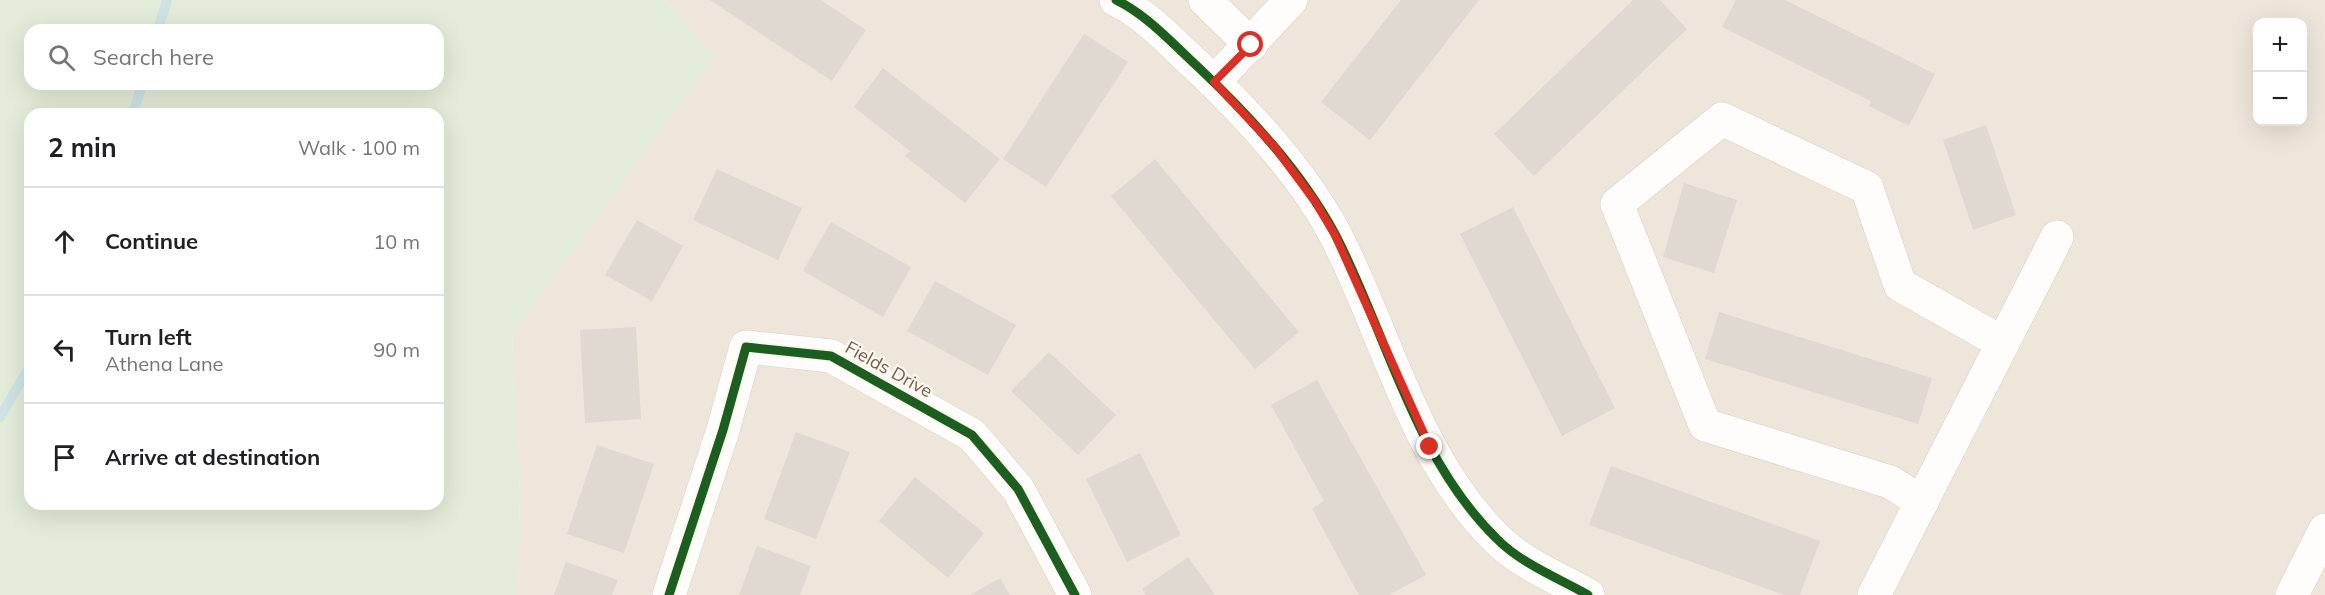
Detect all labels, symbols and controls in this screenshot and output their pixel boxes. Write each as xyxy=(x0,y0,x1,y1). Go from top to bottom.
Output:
map controls xyxy=(2253,18,2307,126)
button: + xyxy=(2253,18,2307,72)
search box xyxy=(24,24,444,90)
route start xyxy=(1237,31,1263,57)
icon: search xyxy=(45,41,78,74)
text: Search here xyxy=(93,43,214,71)
button: − xyxy=(2253,72,2307,126)
text: 2 min xyxy=(48,131,117,164)
text: Walk · 100 m xyxy=(298,135,420,160)
icon: ahead xyxy=(48,225,81,258)
text: Continue xyxy=(105,227,198,255)
text: 10 m xyxy=(373,229,420,254)
text: Turn left xyxy=(105,323,192,351)
icon: left xyxy=(48,333,81,366)
street label: Fields Drive xyxy=(841,336,937,402)
text: 90 m xyxy=(373,337,420,362)
text: Athena Lane xyxy=(105,351,224,376)
route end xyxy=(1416,433,1442,459)
icon: arrive xyxy=(48,441,81,474)
text: Arrive at destination xyxy=(105,443,320,471)

